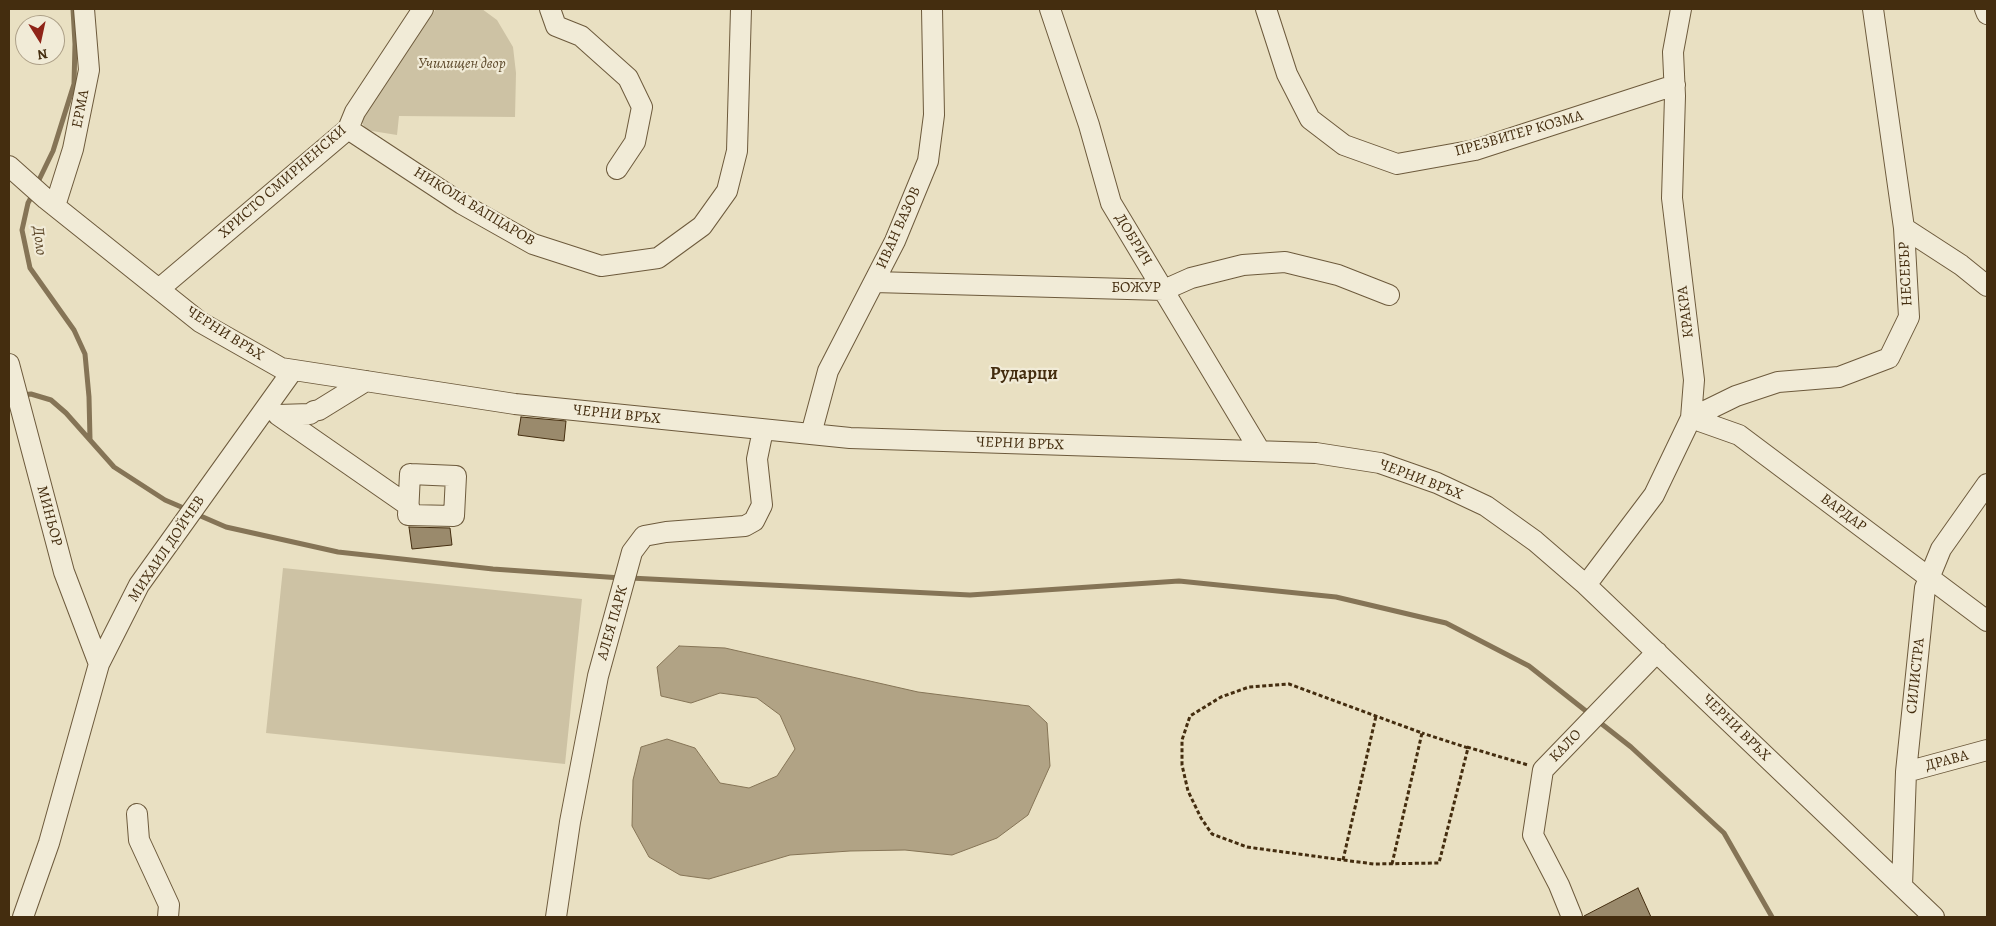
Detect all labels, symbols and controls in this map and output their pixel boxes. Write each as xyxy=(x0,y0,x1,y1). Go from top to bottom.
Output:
north arrow xyxy=(15,15,65,65)
text: N xyxy=(36,44,49,65)
park label: Училищен двор xyxy=(418,55,506,73)
street label: ЕРМА xyxy=(68,88,94,130)
street label: ПРЕЗВИТЕР КОЗМА xyxy=(1453,107,1585,161)
street label: ХРИСТО СМИРНЕНСКИ xyxy=(215,122,351,242)
street label: НИКОЛА ВАПЦАРОВ xyxy=(410,164,538,250)
street label: ИВАН ВАЗОВ xyxy=(873,184,925,272)
street label: ДОБРИЧ xyxy=(1110,211,1156,269)
water label: Доло xyxy=(28,225,50,257)
street label: НЕСЕБЪР xyxy=(1895,241,1917,307)
street label: БОЖУР xyxy=(1111,279,1161,297)
street label: КРАКРА xyxy=(1674,285,1698,339)
street label: ЧЕРНИ ВРЪХ xyxy=(183,303,267,365)
district label: Рударци xyxy=(990,364,1058,386)
street label: ЧЕРНИ ВРЪХ xyxy=(572,401,662,429)
street label: ЧЕРНИ ВРЪХ xyxy=(976,433,1064,455)
street label: ЧЕРНИ ВРЪХ xyxy=(1377,456,1465,504)
street label: МИНЬОР xyxy=(32,484,66,548)
street label: ВАРДАР xyxy=(1817,490,1869,536)
street label: МИХАИЛ ДОЙЧЕВ xyxy=(125,492,209,606)
street label: АЛЕЯ ПАРК xyxy=(594,584,632,662)
street label: СИЛИСТРА xyxy=(1903,637,1929,715)
street label: ЧЕРНИ ВРЪХ xyxy=(1698,691,1774,765)
street label: КАЛО xyxy=(1546,726,1586,766)
street label: ДРАВА xyxy=(1923,747,1971,775)

